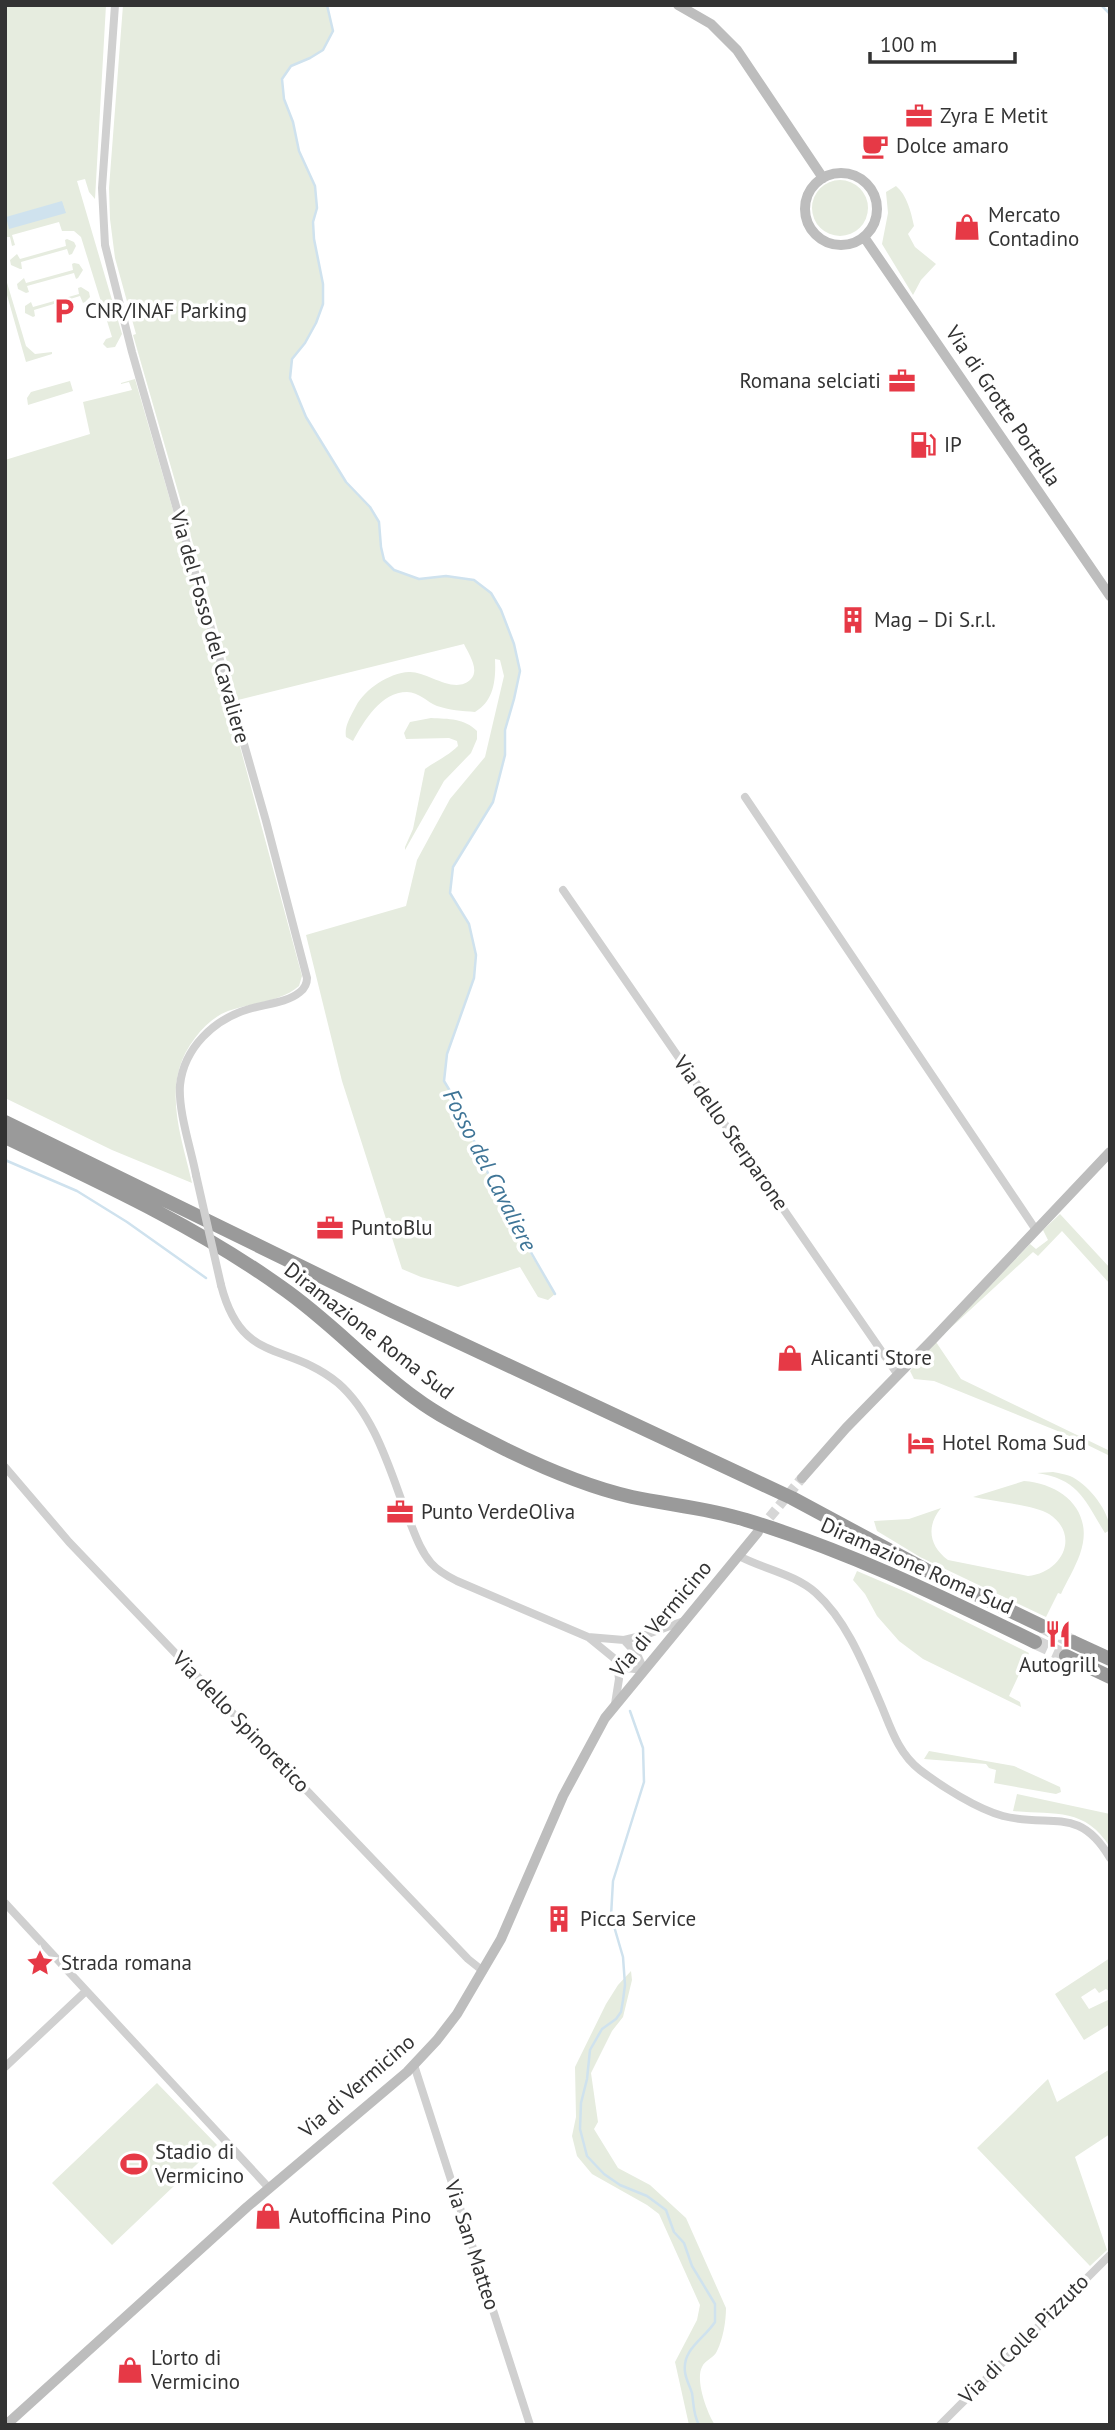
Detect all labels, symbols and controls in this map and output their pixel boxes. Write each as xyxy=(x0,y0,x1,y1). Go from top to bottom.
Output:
scale bar xyxy=(870,21,1015,65)
text: 100 m xyxy=(880,31,937,58)
office icon: Zyra E Metit xyxy=(904,101,934,131)
place label: Zyra E Metit xyxy=(940,102,1048,129)
cafe icon: Dolce amaro xyxy=(860,131,890,161)
place label: Dolce amaro xyxy=(896,132,1009,159)
place label: Mercato Contadino xyxy=(988,201,1079,252)
shop icon: Mercato Contadino xyxy=(952,212,982,242)
parking icon: CNR/INAF Parking xyxy=(49,296,79,326)
place label: CNR/INAF Parking xyxy=(85,297,247,324)
street label: Via di Grotte Portella xyxy=(939,319,1067,491)
office icon: Romana selciati xyxy=(887,366,917,396)
place label: Romana selciati xyxy=(739,367,881,394)
fuel station icon: IP xyxy=(908,430,938,460)
place label: IP xyxy=(944,431,962,458)
street label: Via del Fosso del Cavaliere xyxy=(164,507,257,746)
building icon: Mag – Di S.r.l. xyxy=(838,605,868,635)
place label: Mag – Di S.r.l. xyxy=(874,606,996,633)
street label: Via dello Sterparone xyxy=(667,1049,795,1215)
water label: Fosso del Cavaliere xyxy=(437,1084,544,1256)
office icon: PuntoBlu xyxy=(315,1213,345,1243)
place label: PuntoBlu xyxy=(351,1214,433,1241)
street label: Diramazione Roma Sud xyxy=(279,1256,460,1405)
shop icon: Alicanti Store xyxy=(775,1343,805,1373)
place label: Alicanti Store xyxy=(811,1344,932,1371)
hotel icon: Hotel Roma Sud xyxy=(906,1428,936,1458)
place label: Hotel Roma Sud xyxy=(942,1429,1086,1456)
office icon: Punto VerdeOliva xyxy=(385,1497,415,1527)
place label: Punto VerdeOliva xyxy=(421,1498,575,1525)
street label: Diramazione Roma Sud xyxy=(817,1511,1018,1620)
street label: Via di Vermicino xyxy=(603,1555,717,1683)
restaurant icon: Autogrill xyxy=(1043,1619,1073,1649)
street label: Via dello Spinoretico xyxy=(166,1645,316,1798)
place label: Autogrill xyxy=(1019,1651,1097,1678)
building icon: Picca Service xyxy=(544,1904,574,1934)
place label: Picca Service xyxy=(580,1905,696,1932)
place icon: Strada romana xyxy=(25,1948,55,1978)
place label: Strada romana xyxy=(61,1949,192,1976)
street label: Via di Vermicino xyxy=(293,2028,420,2144)
place label: Stadio di Vermicino xyxy=(154,2138,244,2189)
sports icon: Stadio di Vermicino xyxy=(119,2149,149,2179)
street label: Via San Matteo xyxy=(438,2176,506,2313)
shop icon: Autofficina Pino xyxy=(253,2201,283,2231)
place label: Autofficina Pino xyxy=(289,2202,431,2229)
street label: Via di Colle Pizzuto xyxy=(952,2268,1094,2410)
place label: L'orto di Vermicino xyxy=(150,2344,240,2395)
shop icon: L'orto di Vermicino xyxy=(115,2355,145,2385)

